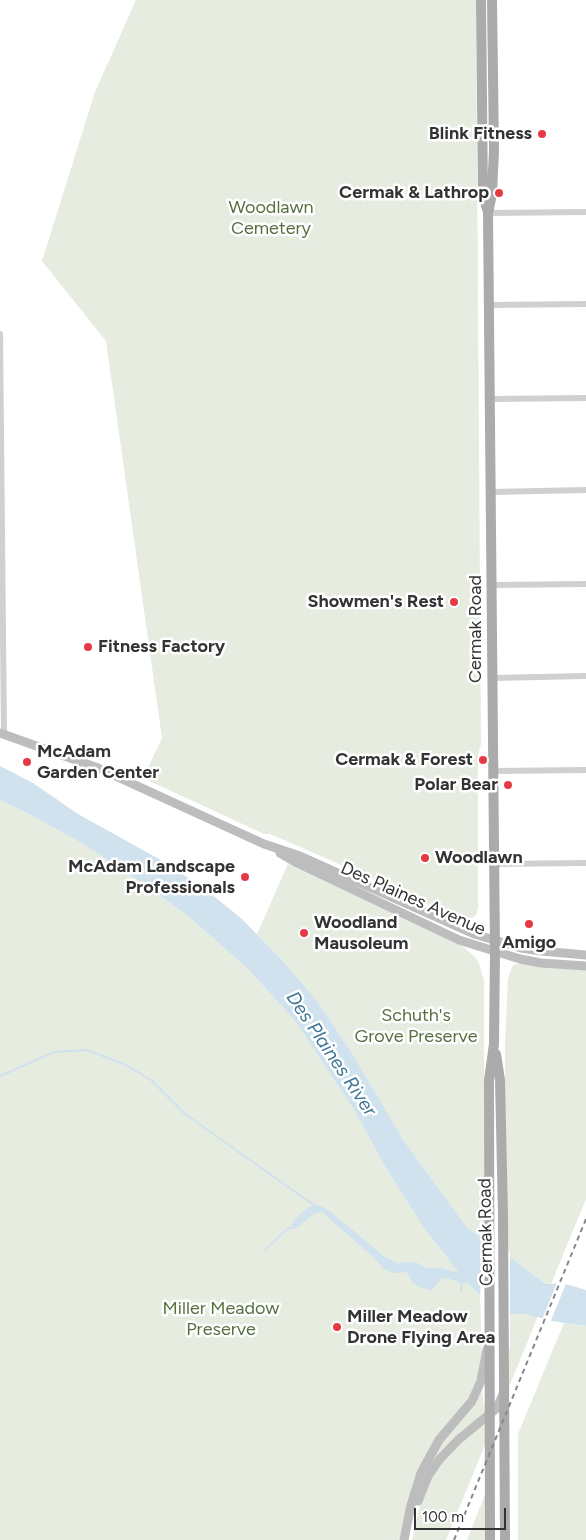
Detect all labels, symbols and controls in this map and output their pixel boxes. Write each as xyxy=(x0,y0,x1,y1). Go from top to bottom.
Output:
place label: Blink Fitness xyxy=(429,123,532,145)
marker: Blink Fitness xyxy=(536,128,548,140)
place label: Cermak & Lathrop xyxy=(339,182,489,204)
marker: Cermak & Lathrop xyxy=(493,187,505,199)
park label: Woodlawn Cemetery xyxy=(228,197,314,240)
street label: Cermak Road xyxy=(465,575,487,683)
place label: Showmen's Rest xyxy=(308,591,444,613)
marker: Showmen's Rest xyxy=(448,596,460,608)
place label: Fitness Factory xyxy=(98,636,225,658)
marker: Fitness Factory xyxy=(82,641,94,653)
place label: McAdam Garden Center xyxy=(37,741,159,784)
place label: Cermak & Forest xyxy=(335,749,473,771)
marker: Cermak & Forest xyxy=(477,754,489,766)
marker: McAdam Garden Center xyxy=(21,756,33,768)
place label: Polar Bear xyxy=(414,774,498,796)
marker: Polar Bear xyxy=(502,779,514,791)
place label: Woodlawn xyxy=(435,847,523,869)
marker: Woodlawn xyxy=(419,852,431,864)
place label: McAdam Landscape Professionals xyxy=(68,856,235,899)
street label: Des Plaines Avenue xyxy=(337,857,489,941)
marker: McAdam Landscape Professionals xyxy=(239,871,251,883)
place label: Woodland Mausoleum xyxy=(314,912,408,954)
marker: Amigo xyxy=(523,918,535,930)
marker: Woodland Mausoleum xyxy=(298,927,310,939)
place label: Amigo xyxy=(502,932,556,954)
water label: Des Plaines River xyxy=(281,987,381,1121)
park label: Schuth's Grove Preserve xyxy=(355,1005,477,1048)
street label: Cermak Road xyxy=(474,1178,498,1286)
park label: Miller Meadow Preserve xyxy=(163,1298,279,1340)
place label: Miller Meadow Drone Flying Area xyxy=(347,1306,495,1348)
marker: Miller Meadow Drone Flying Area xyxy=(331,1321,343,1333)
scale bar xyxy=(416,1498,508,1530)
text: 100 m xyxy=(422,1508,464,1526)

